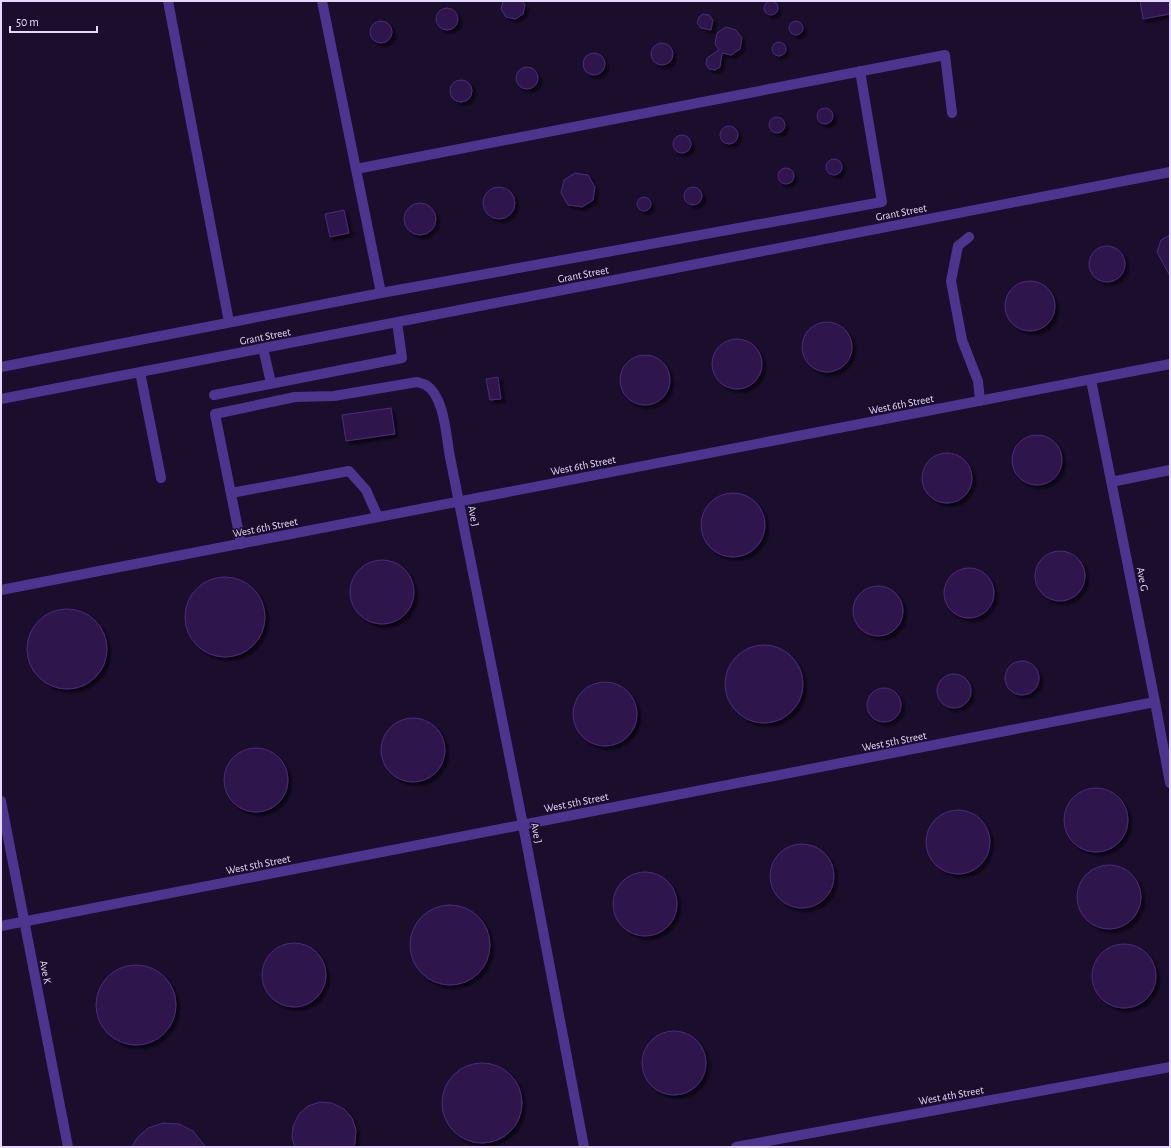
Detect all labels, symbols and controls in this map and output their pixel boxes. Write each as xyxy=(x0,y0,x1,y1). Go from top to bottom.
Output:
scale bar xyxy=(10,8,97,34)
text: 50 m xyxy=(16,16,39,28)
street label: Grant Street xyxy=(875,202,928,223)
street label: Grant Street xyxy=(557,264,610,285)
street label: Grant Street xyxy=(239,326,292,347)
street label: West 6th Street xyxy=(868,393,935,416)
street label: West 6th Street xyxy=(550,454,617,477)
street label: Ave J xyxy=(466,505,481,527)
street label: West 6th Street xyxy=(232,516,299,539)
street label: Ave G xyxy=(1135,566,1150,592)
street label: West 5th Street xyxy=(861,730,928,753)
street label: West 5th Street xyxy=(543,791,610,814)
street label: Ave J xyxy=(529,822,544,844)
street label: West 5th Street xyxy=(225,853,292,876)
street label: Ave K xyxy=(38,959,53,986)
street label: West 4th Street xyxy=(918,1084,985,1107)

